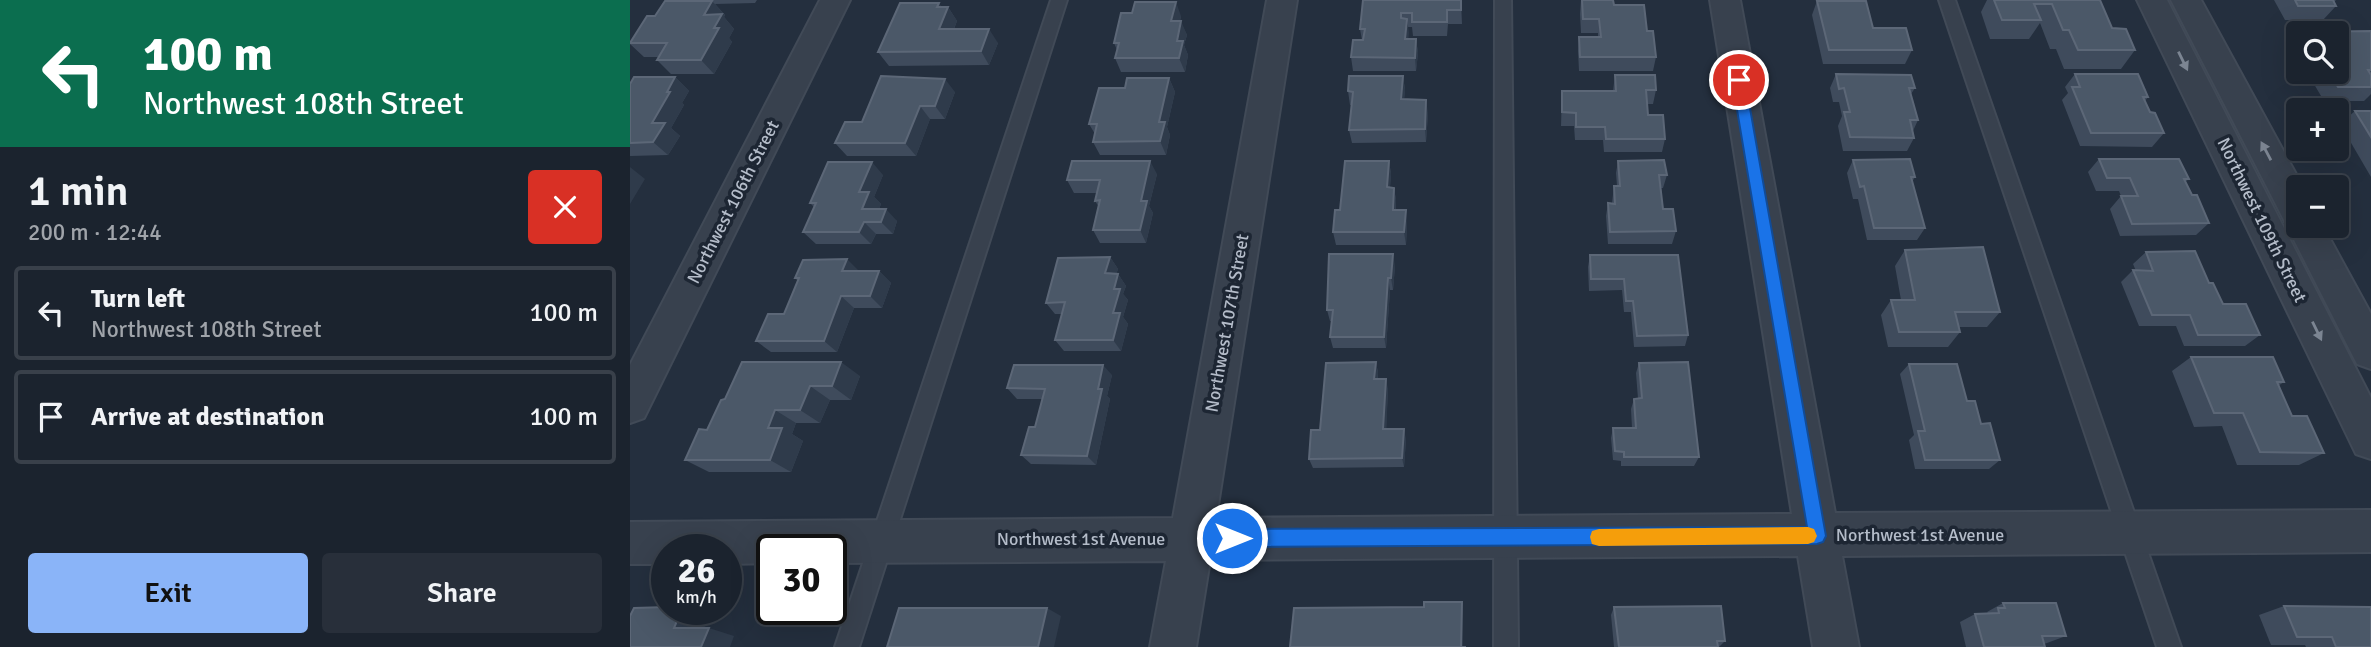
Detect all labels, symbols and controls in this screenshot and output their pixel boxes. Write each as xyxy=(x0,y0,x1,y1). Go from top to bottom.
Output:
map controls xyxy=(2286,21,2349,238)
button: search xyxy=(2286,21,2349,84)
text: 100 m xyxy=(143,24,273,84)
icon: left xyxy=(28,28,119,119)
pin xyxy=(1709,50,1769,110)
one-way arrow xyxy=(2177,51,2188,71)
icon: arrive xyxy=(1720,61,1758,99)
text: Northwest 108th Street xyxy=(143,84,464,123)
button: + xyxy=(2286,98,2349,161)
street label: Northwest 106th Street xyxy=(682,117,784,287)
street label: Northwest 109th Street xyxy=(2213,134,2311,306)
one-way arrow xyxy=(2260,141,2272,161)
text: 1 min xyxy=(28,166,129,217)
button: close xyxy=(528,170,602,244)
button: − xyxy=(2286,175,2349,238)
text: 200 m · 12:44 xyxy=(28,218,162,247)
street label: Northwest 107th Street xyxy=(1200,232,1254,414)
text: Turn left xyxy=(91,283,185,315)
icon: left xyxy=(32,294,70,332)
text: 100 m xyxy=(529,297,598,329)
text: Northwest 108th Street xyxy=(91,315,322,344)
one-way arrow xyxy=(2311,321,2322,341)
icon: arrive xyxy=(32,398,70,436)
text: Arrive at destination xyxy=(91,401,324,433)
text: 100 m xyxy=(529,401,598,433)
position arrow xyxy=(1195,501,1269,575)
street label: Northwest 1st Avenue xyxy=(1836,524,2004,546)
street label: Northwest 1st Avenue xyxy=(997,528,1165,550)
speed limit sign: 30 xyxy=(756,534,847,625)
text: 26 xyxy=(678,549,715,592)
button: Exit xyxy=(28,553,308,633)
button: Share xyxy=(322,553,602,633)
text: km/h xyxy=(676,586,717,608)

